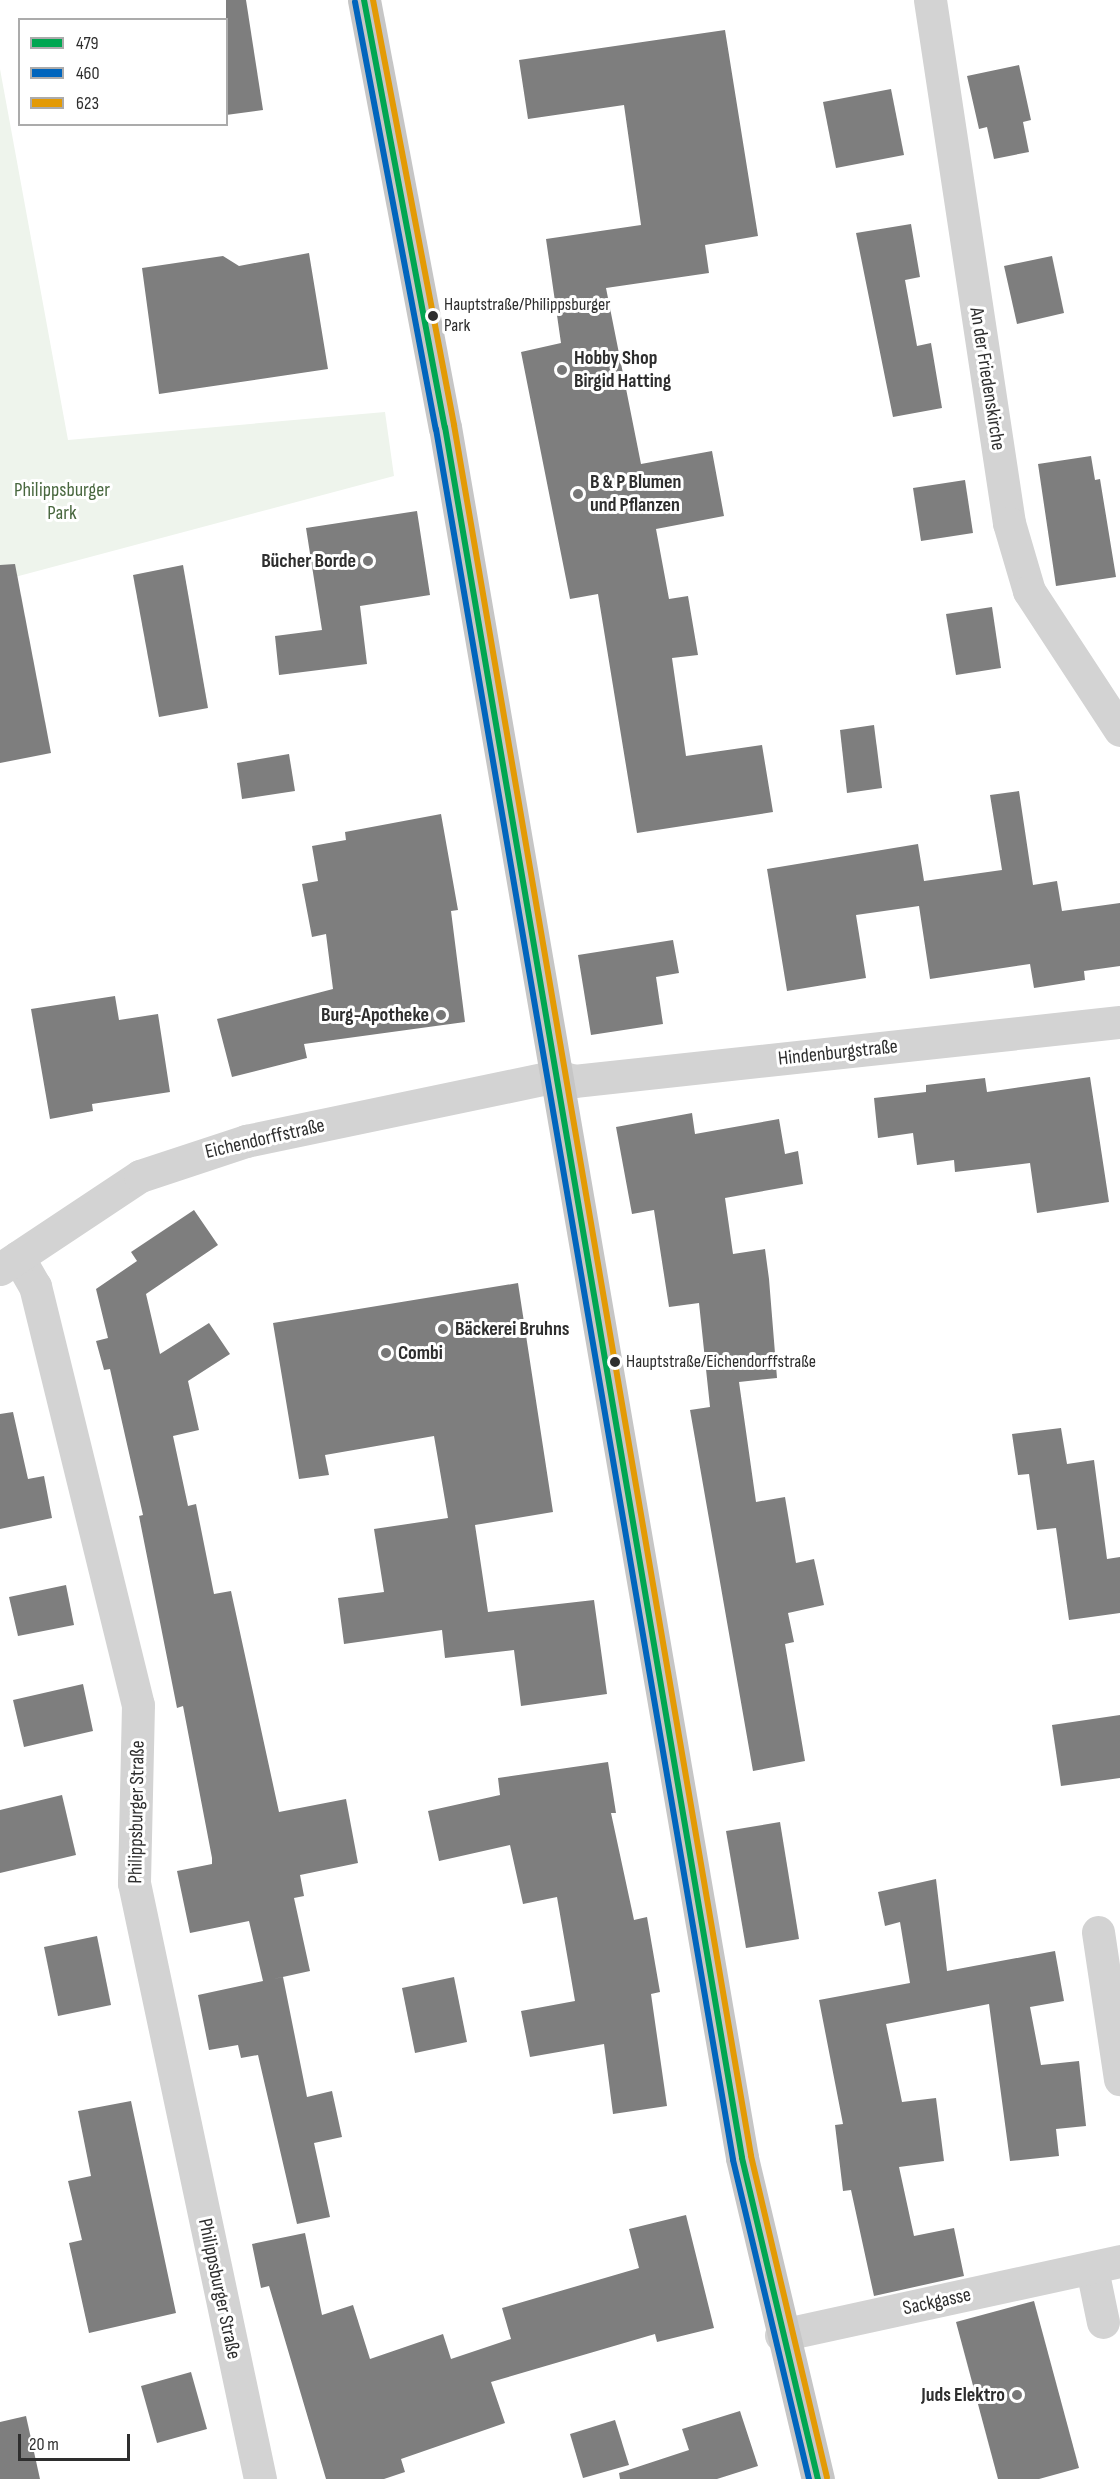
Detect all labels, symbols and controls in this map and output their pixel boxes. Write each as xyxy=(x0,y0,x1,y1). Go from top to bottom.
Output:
legend xyxy=(18,18,228,126)
text: 479 xyxy=(76,33,99,54)
text: 460 xyxy=(76,63,99,84)
text: 623 xyxy=(76,93,99,114)
place label: Hauptstraße/Philippsburger Park xyxy=(444,295,610,338)
street label: An der Friedenskirche xyxy=(964,306,1010,452)
marker: Hauptstraße/Philippsburger Park xyxy=(427,310,439,322)
place label: Hobby Shop Birgid Hatting xyxy=(574,346,671,393)
marker: Hobby Shop Birgid Hatting xyxy=(555,363,569,377)
place label: B & P Blumen und Pflanzen xyxy=(590,470,682,517)
park label: Philippsburger Park xyxy=(14,479,110,526)
marker: B & P Blumen und Pflanzen xyxy=(571,487,585,501)
place label: Bücher Borde xyxy=(261,549,356,573)
marker: Bücher Borde xyxy=(361,554,375,568)
place label: Burg-Apotheke xyxy=(321,1003,429,1027)
marker: Burg-Apotheke xyxy=(434,1008,448,1022)
street label: Hindenburgstraße xyxy=(777,1035,899,1071)
street label: Eichendorffstraße xyxy=(203,1114,327,1164)
place label: Bäckerei Bruhns xyxy=(455,1317,569,1341)
marker: Bäckerei Bruhns xyxy=(436,1322,450,1336)
place label: Combi xyxy=(398,1341,443,1365)
marker: Combi xyxy=(379,1346,393,1360)
place label: Hauptstraße/Eichendorffstraße xyxy=(626,1351,816,1373)
marker: Hauptstraße/Eichendorffstraße xyxy=(609,1356,621,1368)
street label: Philippsburger Straße xyxy=(124,1740,150,1884)
street label: Philippsburger Straße xyxy=(192,2216,246,2362)
street label: Sackgasse xyxy=(901,2283,973,2321)
place label: Juds Elektro xyxy=(921,2383,1005,2407)
marker: Juds Elektro xyxy=(1010,2388,1024,2402)
scale bar xyxy=(21,2422,134,2460)
text: 20 m xyxy=(29,2434,59,2455)

